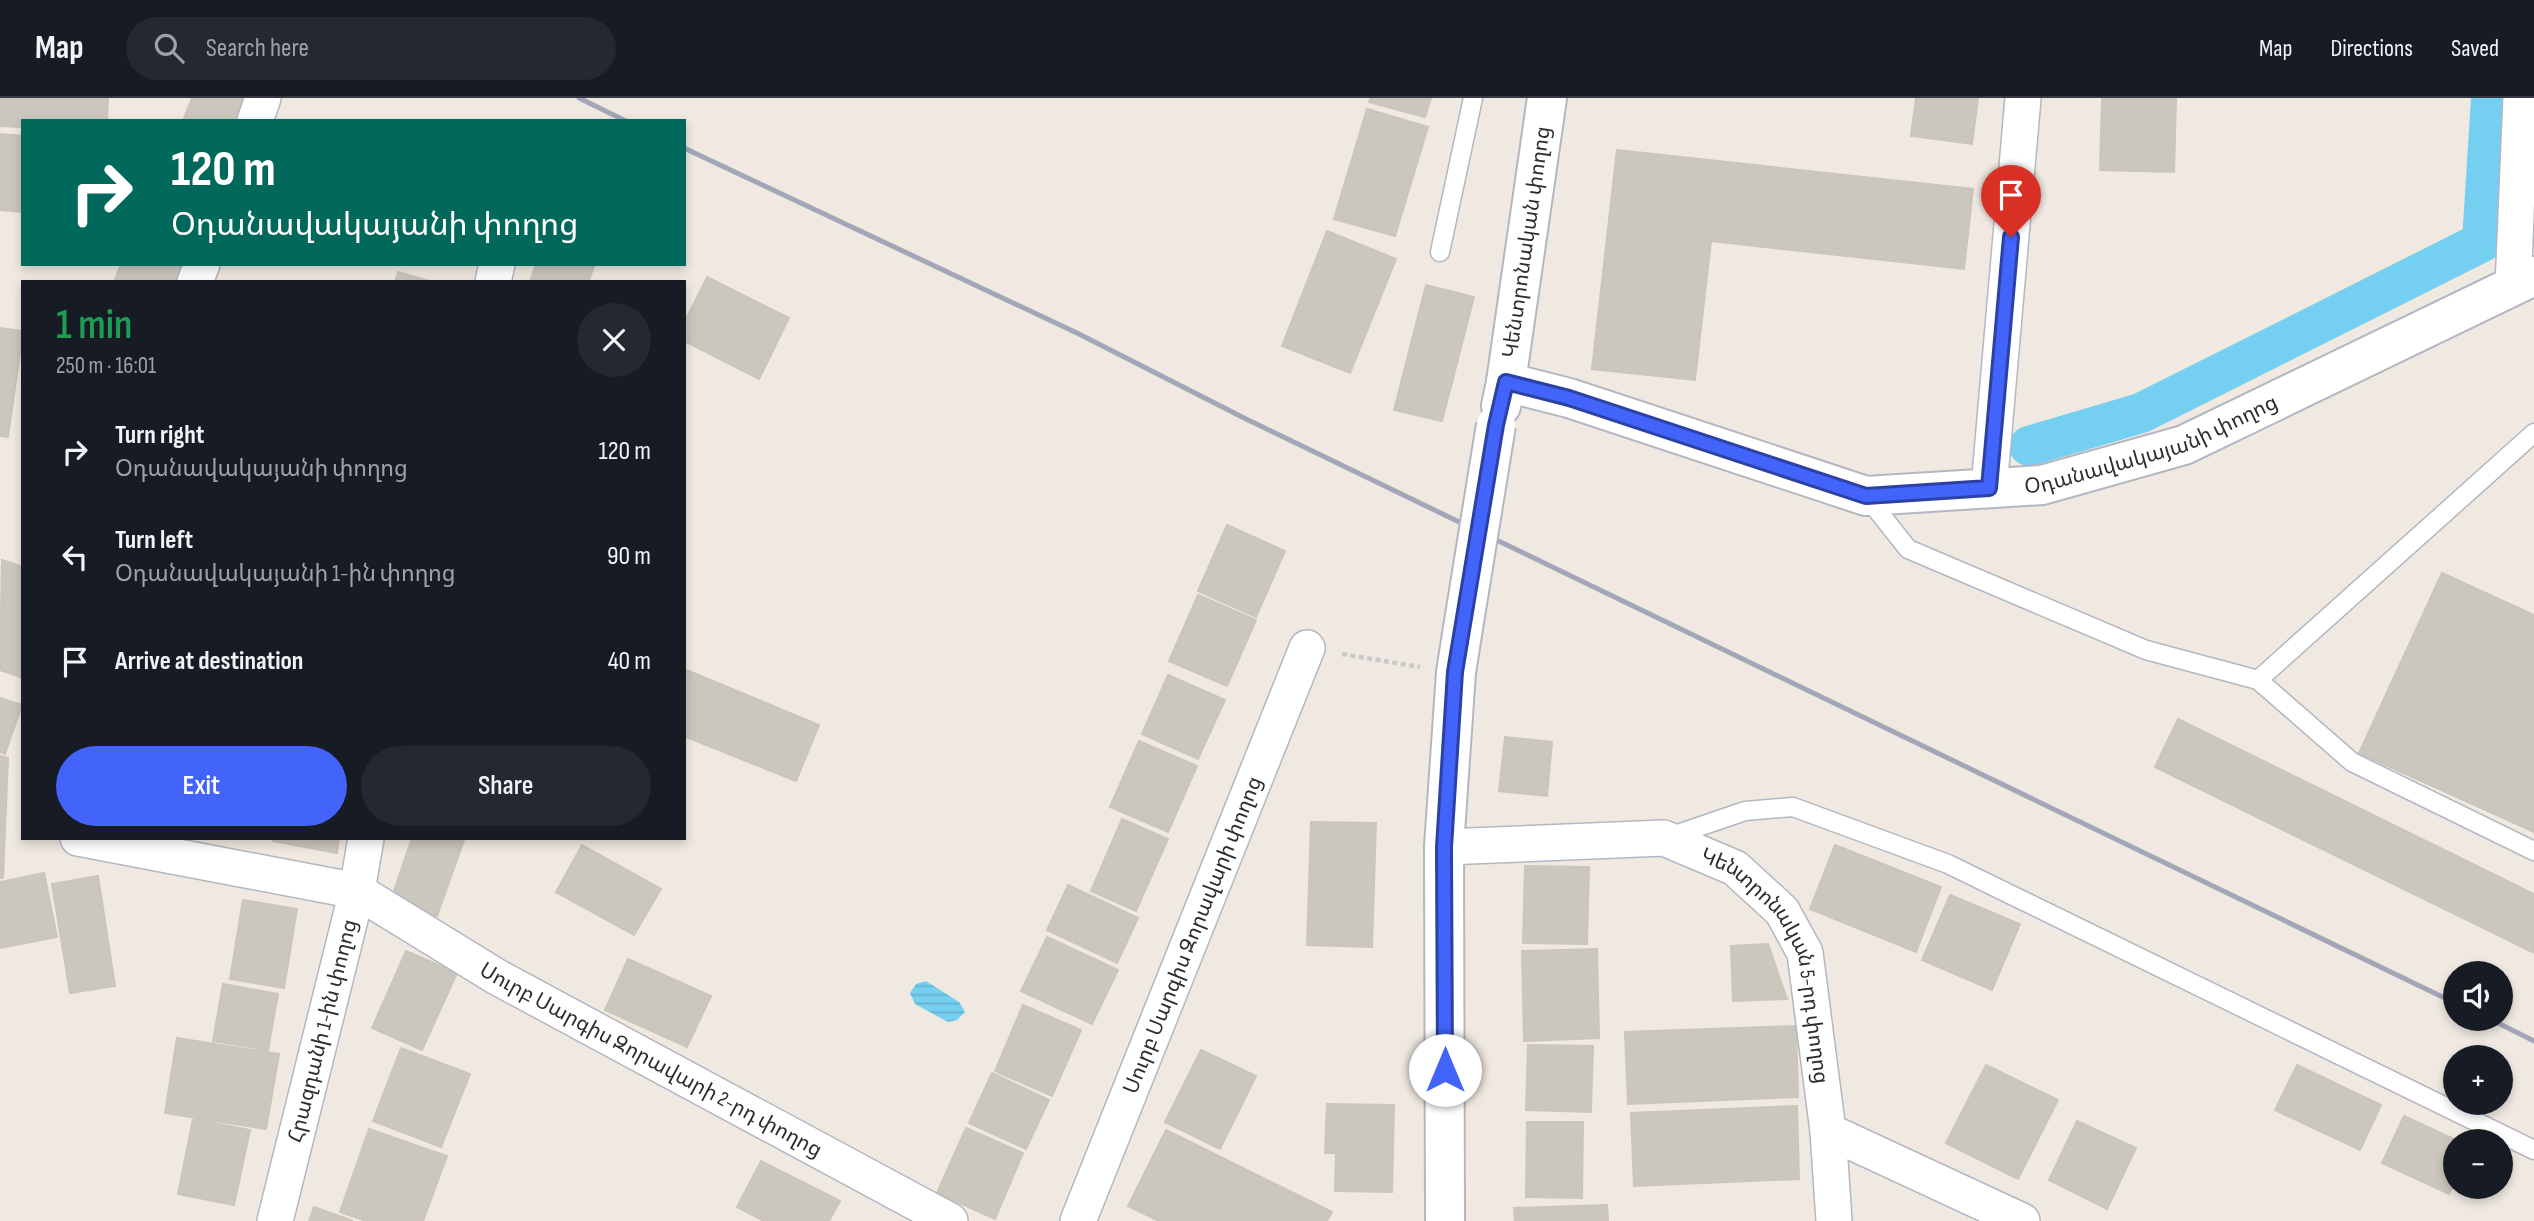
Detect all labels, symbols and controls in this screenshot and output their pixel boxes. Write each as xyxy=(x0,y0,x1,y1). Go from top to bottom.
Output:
search box xyxy=(126,17,616,80)
text: Map xyxy=(35,28,84,68)
icon: search xyxy=(150,29,188,67)
text: Search here xyxy=(206,33,309,64)
text: Map xyxy=(2259,34,2292,63)
text: Directions xyxy=(2330,34,2413,63)
text: Saved xyxy=(2451,34,2499,63)
street label: Կենտրոնական փողոց xyxy=(1497,125,1555,359)
text: 120 m xyxy=(171,141,276,200)
icon: right xyxy=(56,147,147,238)
pin xyxy=(1981,165,2041,237)
icon: arrive xyxy=(1992,176,2030,214)
text: Օդանավակայանի փողոց xyxy=(171,206,578,245)
text: 1 min xyxy=(56,300,132,351)
button: close xyxy=(577,303,651,377)
text: 250 m · 16:01 xyxy=(56,352,156,380)
street label: Օդանավակայանի փողոց xyxy=(2023,389,2281,499)
text: Turn right xyxy=(115,420,204,451)
icon: right xyxy=(56,433,94,471)
text: 120 m xyxy=(598,436,651,467)
text: Օդանավակայանի փողոց xyxy=(115,455,408,483)
text: Turn left xyxy=(115,525,193,556)
icon: left xyxy=(56,538,94,576)
text: 90 m xyxy=(607,541,651,572)
text: Օդանավակայանի 1-ին փողոց xyxy=(115,560,455,588)
icon: arrive xyxy=(56,643,94,681)
text: Arrive at destination xyxy=(115,646,303,677)
text: 40 m xyxy=(608,646,651,677)
button: Exit xyxy=(56,746,347,826)
button: Share xyxy=(361,746,651,826)
street label: Սուրբ Սարգիս Զորավարի փողոց xyxy=(1118,773,1267,1097)
street label: Կենտրոնական 5-րդ փողոց xyxy=(1697,843,1834,1085)
street label: Հրազդանի 1-ին փողոց xyxy=(282,916,362,1145)
street label: Սուրբ Սարգիս Զորավարի 2-րդ փողոց xyxy=(475,957,826,1162)
map controls xyxy=(2443,961,2513,1199)
button: sound xyxy=(2443,961,2513,1031)
position arrow xyxy=(1408,1033,1482,1107)
button: + xyxy=(2443,1045,2513,1115)
button: − xyxy=(2443,1129,2513,1199)

